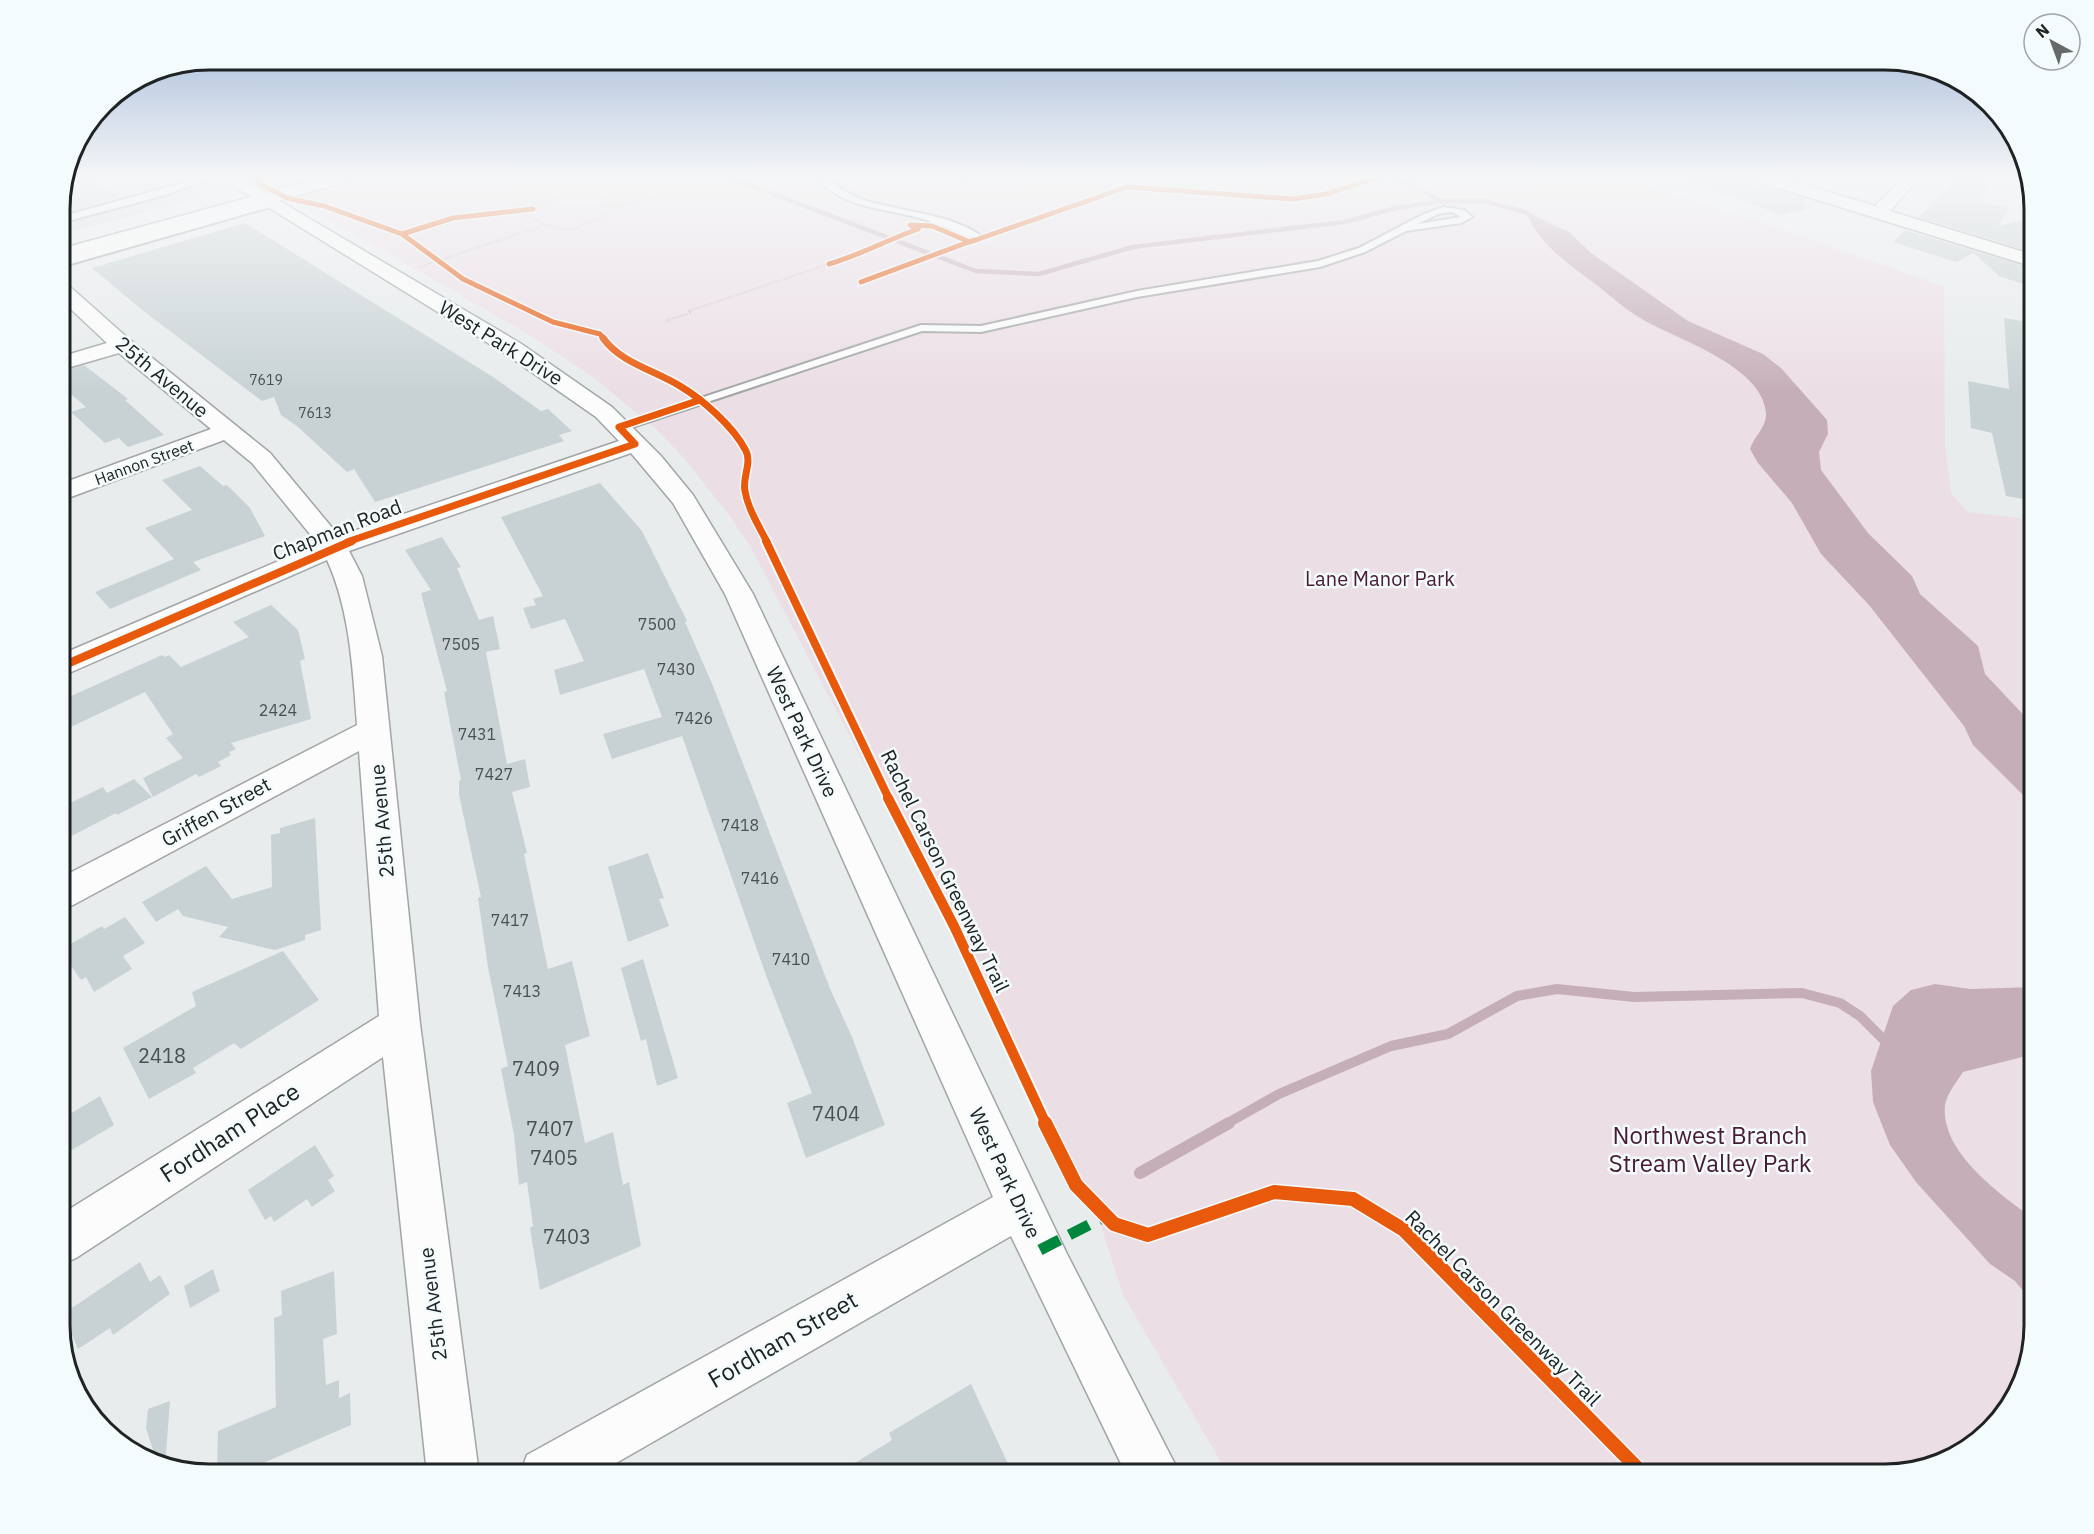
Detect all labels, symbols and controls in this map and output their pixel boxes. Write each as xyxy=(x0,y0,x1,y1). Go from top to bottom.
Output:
north arrow xyxy=(2022,12,2082,72)
text: N xyxy=(2031,19,2053,42)
street label: West Park Drive xyxy=(434,294,568,392)
street label: 25th Avenue xyxy=(110,330,215,424)
house number: 7619 xyxy=(249,371,283,389)
house number: 7613 xyxy=(298,404,332,422)
street label: Hannon Street xyxy=(92,435,196,489)
street label: Chapman Road xyxy=(268,493,405,567)
park label: Lane Manor Park xyxy=(1305,565,1455,592)
house number: 7500 xyxy=(638,614,676,634)
house number: 7505 xyxy=(442,634,480,654)
house number: 7430 xyxy=(657,659,695,679)
street label: West Park Drive xyxy=(760,662,845,802)
house number: 2424 xyxy=(259,700,297,720)
house number: 7426 xyxy=(675,708,713,728)
house number: 7431 xyxy=(458,724,496,744)
street label: Rachel Carson Greenway Trail xyxy=(875,745,1016,997)
street label: 25th Avenue xyxy=(363,763,400,879)
house number: 7427 xyxy=(475,764,513,784)
street label: Griffen Street xyxy=(156,770,275,853)
house number: 7418 xyxy=(721,815,759,835)
house number: 7416 xyxy=(741,868,779,888)
house number: 7417 xyxy=(491,910,529,930)
house number: 7410 xyxy=(772,949,810,969)
house number: 7413 xyxy=(503,981,541,1001)
house number: 2418 xyxy=(138,1042,186,1069)
house number: 7409 xyxy=(512,1055,560,1082)
street label: Fordham Place xyxy=(153,1075,306,1189)
house number: 7404 xyxy=(812,1100,860,1127)
street label: West Park Drive xyxy=(963,1103,1048,1243)
house number: 7407 xyxy=(526,1115,574,1142)
park label: Northwest Branch Stream Valley Park xyxy=(1609,1119,1812,1179)
house number: 7405 xyxy=(530,1144,578,1171)
street label: Rachel Carson Greenway Trail xyxy=(1399,1204,1607,1412)
house number: 7403 xyxy=(543,1223,591,1250)
street label: 25th Avenue xyxy=(412,1246,453,1362)
street label: Fordham Street xyxy=(702,1283,863,1395)

